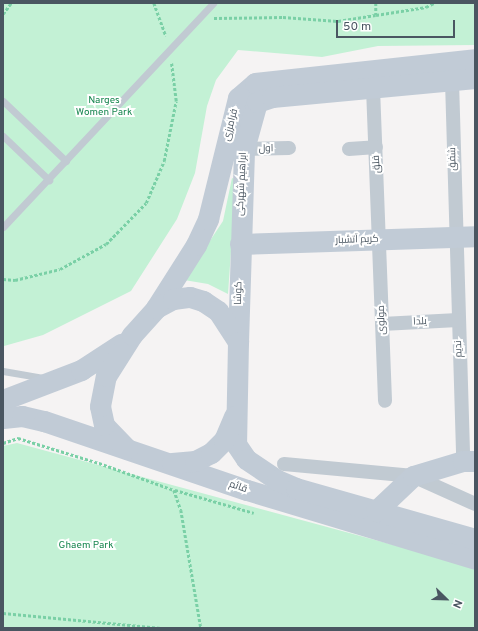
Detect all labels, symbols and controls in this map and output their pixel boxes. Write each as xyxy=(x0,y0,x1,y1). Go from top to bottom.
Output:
scale bar xyxy=(338,12,457,38)
text: 50 m xyxy=(343,19,371,35)
park label: Narges Women Park xyxy=(76,94,132,118)
street label: فرامرزی xyxy=(221,108,241,142)
street label: اول xyxy=(258,143,274,155)
street label: شفق xyxy=(447,147,459,171)
street label: ابراهیم شهرکی xyxy=(234,152,250,216)
street label: فلق xyxy=(371,155,383,173)
street label: کریم آتشبار xyxy=(335,233,379,247)
street label: کوشا xyxy=(233,281,245,305)
street label: مولوی xyxy=(375,305,389,335)
street label: یلدا xyxy=(413,316,427,328)
street label: ندیم xyxy=(453,340,465,358)
street label: قائم xyxy=(227,478,249,496)
park label: Ghaem Park xyxy=(59,540,113,552)
north arrow xyxy=(426,579,466,619)
text: N xyxy=(449,597,465,610)

